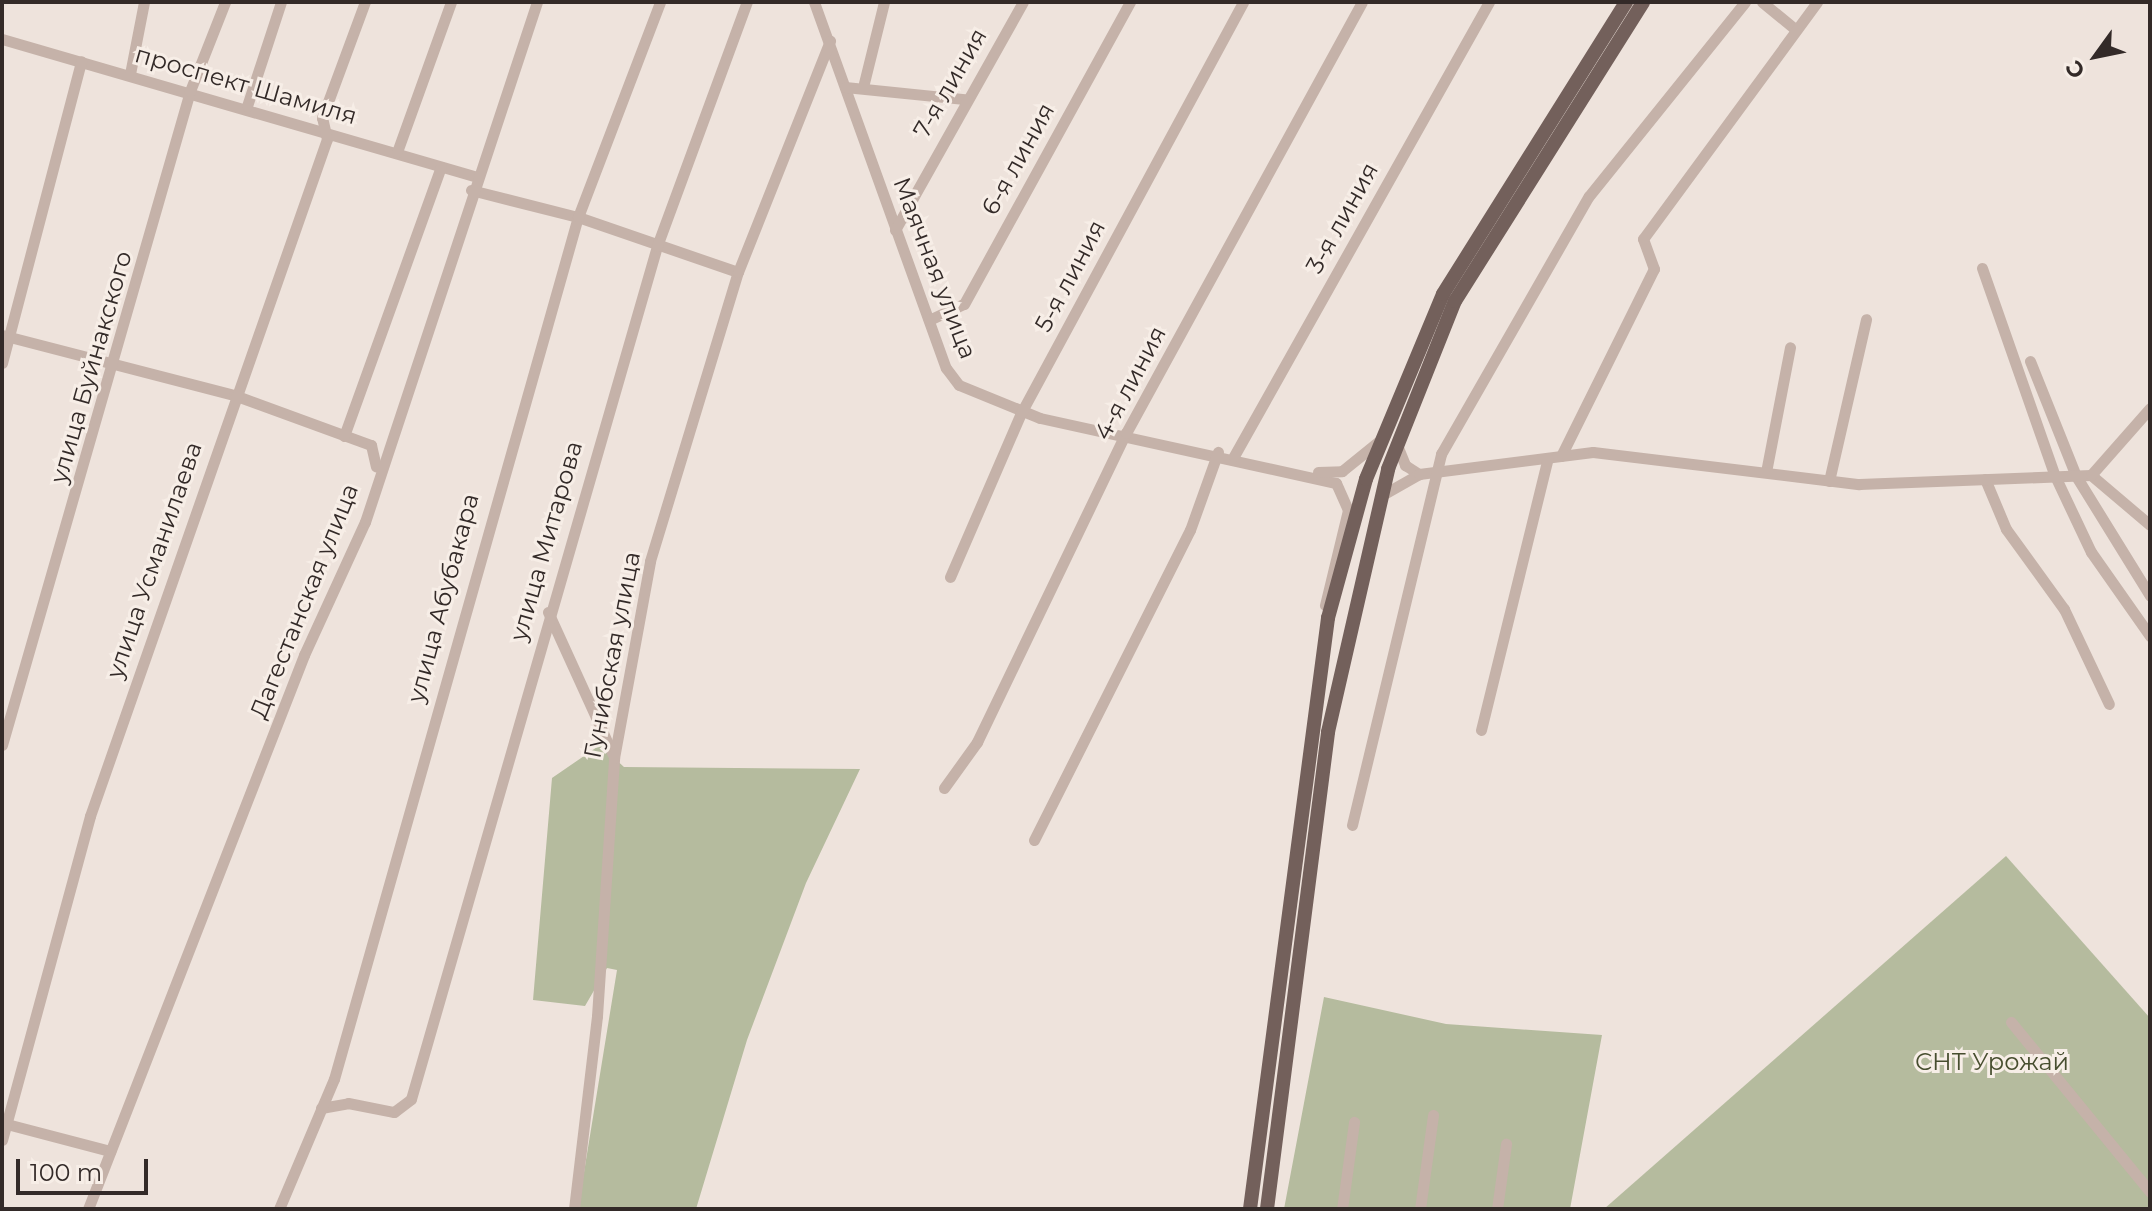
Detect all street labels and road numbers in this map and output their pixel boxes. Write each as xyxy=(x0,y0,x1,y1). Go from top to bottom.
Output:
street label: 7-я линия xyxy=(907,23,993,143)
street label: проспект Шамиля xyxy=(132,40,360,130)
street label: 6-я линия xyxy=(976,98,1060,220)
street label: 3-я линия xyxy=(1300,158,1384,278)
street label: Маячная улица xyxy=(887,173,983,363)
street label: 5-я линия xyxy=(1029,215,1111,337)
street label: улица Буйнакского xyxy=(44,248,138,486)
street label: 4-я линия xyxy=(1088,321,1172,445)
street label: улица Усманилаева xyxy=(100,438,208,682)
street label: улица Митарова xyxy=(504,438,588,644)
street label: Дагестанская улица xyxy=(244,479,364,723)
street label: улица Абубакара xyxy=(401,490,485,706)
street label: Гунибская улица xyxy=(578,549,646,761)

